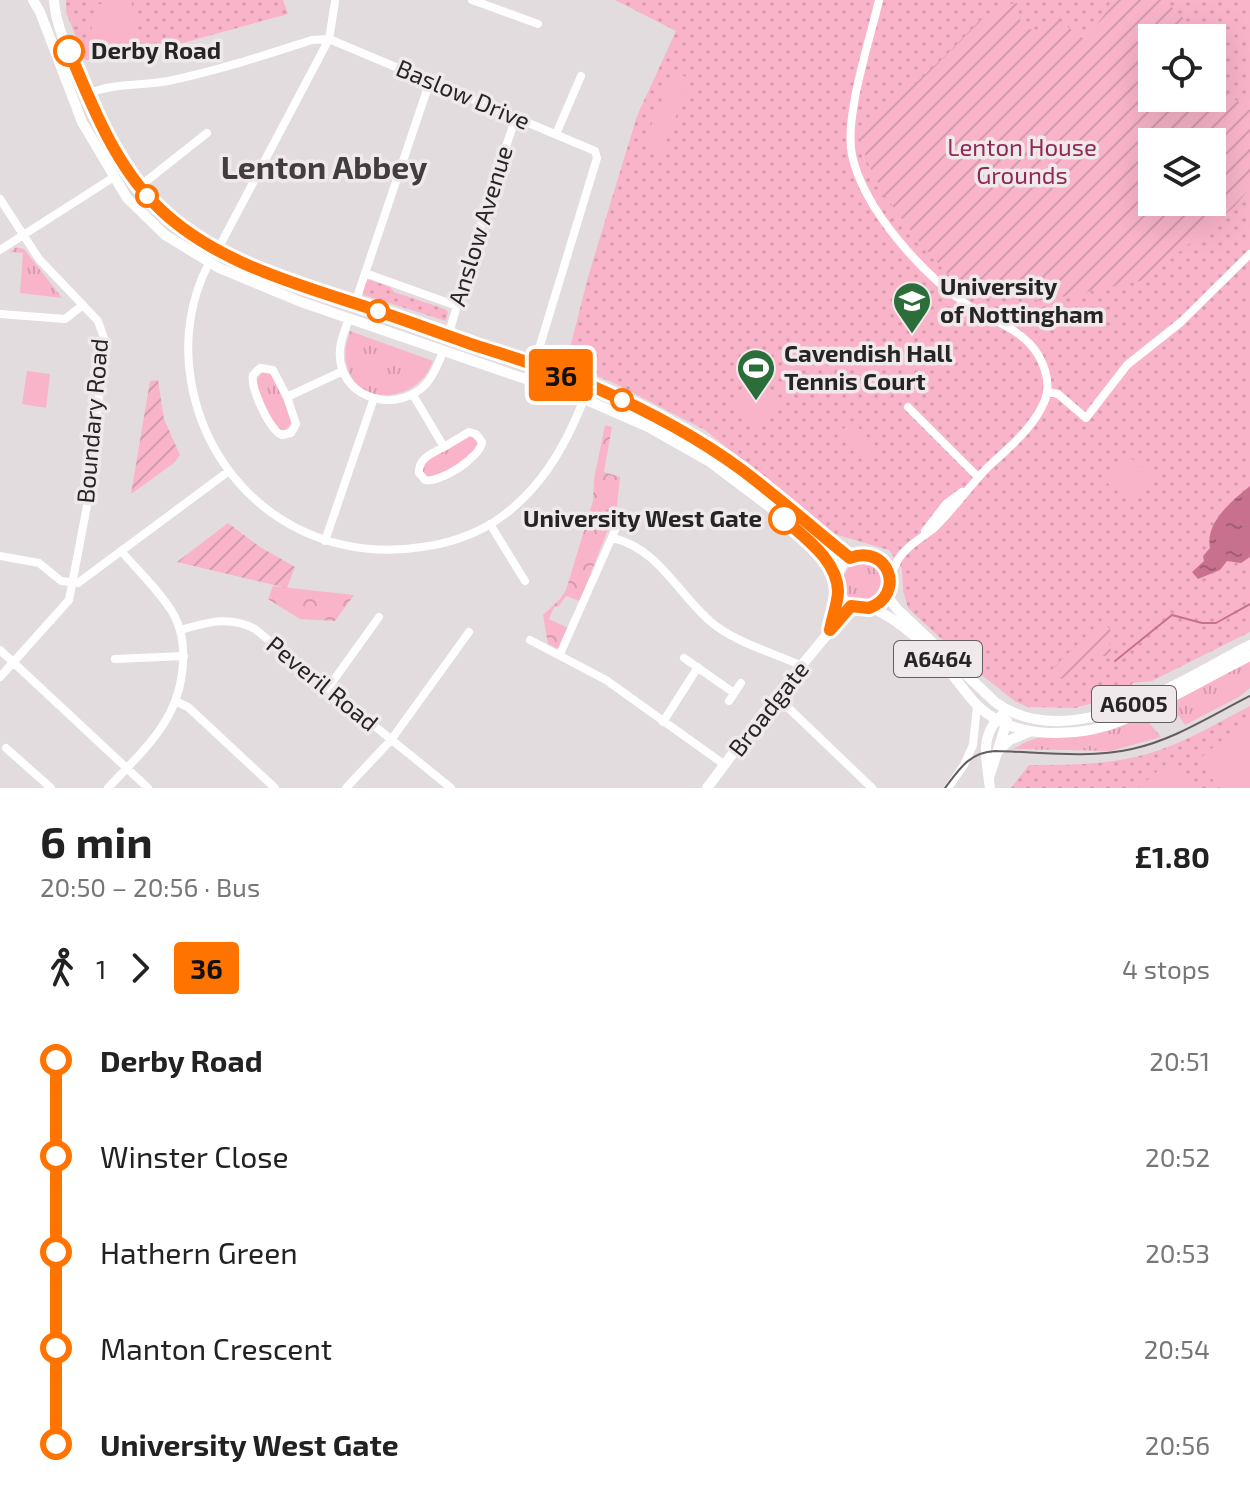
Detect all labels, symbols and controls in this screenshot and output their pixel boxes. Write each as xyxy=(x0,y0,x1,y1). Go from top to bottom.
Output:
map controls xyxy=(1138,24,1226,216)
button: locate xyxy=(1138,24,1226,112)
place label: Derby Road xyxy=(91,35,221,64)
marker: Derby Road xyxy=(54,36,84,66)
street label: Baslow Drive xyxy=(392,52,535,135)
button: layers xyxy=(1138,128,1226,216)
park label: Lenton House Grounds xyxy=(947,132,1097,189)
street label: Anslow Avenue xyxy=(441,142,518,309)
district label: Lenton Abbey xyxy=(221,147,427,186)
unlabelled marker xyxy=(136,185,158,207)
place label: University of Nottingham xyxy=(940,271,1104,328)
school or university icon: University of Nottingham xyxy=(891,280,933,335)
unlabelled marker xyxy=(367,300,389,322)
street label: Boundary Road xyxy=(70,337,113,505)
place label: Cavendish Hall Tennis Court xyxy=(784,338,952,395)
sports icon: Cavendish Hall Tennis Court xyxy=(735,347,777,402)
line badge: 36 xyxy=(525,349,597,401)
text: 36 xyxy=(545,358,577,392)
unlabelled marker xyxy=(611,389,633,411)
place label: University West Gate xyxy=(523,503,762,532)
marker: University West Gate xyxy=(769,504,799,534)
street label: Peveril Road xyxy=(261,629,385,737)
road number: A6464 xyxy=(894,641,982,677)
street label: Broadgate xyxy=(722,655,814,762)
road number: A6005 xyxy=(1092,686,1176,722)
text: 6 min xyxy=(40,814,153,867)
text: £1.80 xyxy=(1135,838,1210,874)
text: 20:50 – 20:56 · Bus xyxy=(40,871,260,902)
icon: walk xyxy=(40,946,84,990)
icon: forward xyxy=(118,946,162,990)
text: 36 xyxy=(190,951,223,985)
text: 1 xyxy=(96,953,106,984)
text: 4 stops xyxy=(1122,953,1210,984)
text: Derby Road xyxy=(100,1042,263,1078)
text: 20:51 xyxy=(1149,1045,1210,1076)
text: Winster Close xyxy=(100,1138,289,1174)
text: 20:52 xyxy=(1145,1141,1210,1172)
text: Hathern Green xyxy=(100,1234,298,1270)
text: 20:53 xyxy=(1145,1237,1210,1268)
text: Manton Crescent xyxy=(100,1330,332,1366)
text: 20:54 xyxy=(1144,1333,1210,1364)
text: University West Gate xyxy=(100,1426,399,1462)
text: 20:56 xyxy=(1145,1429,1210,1460)

